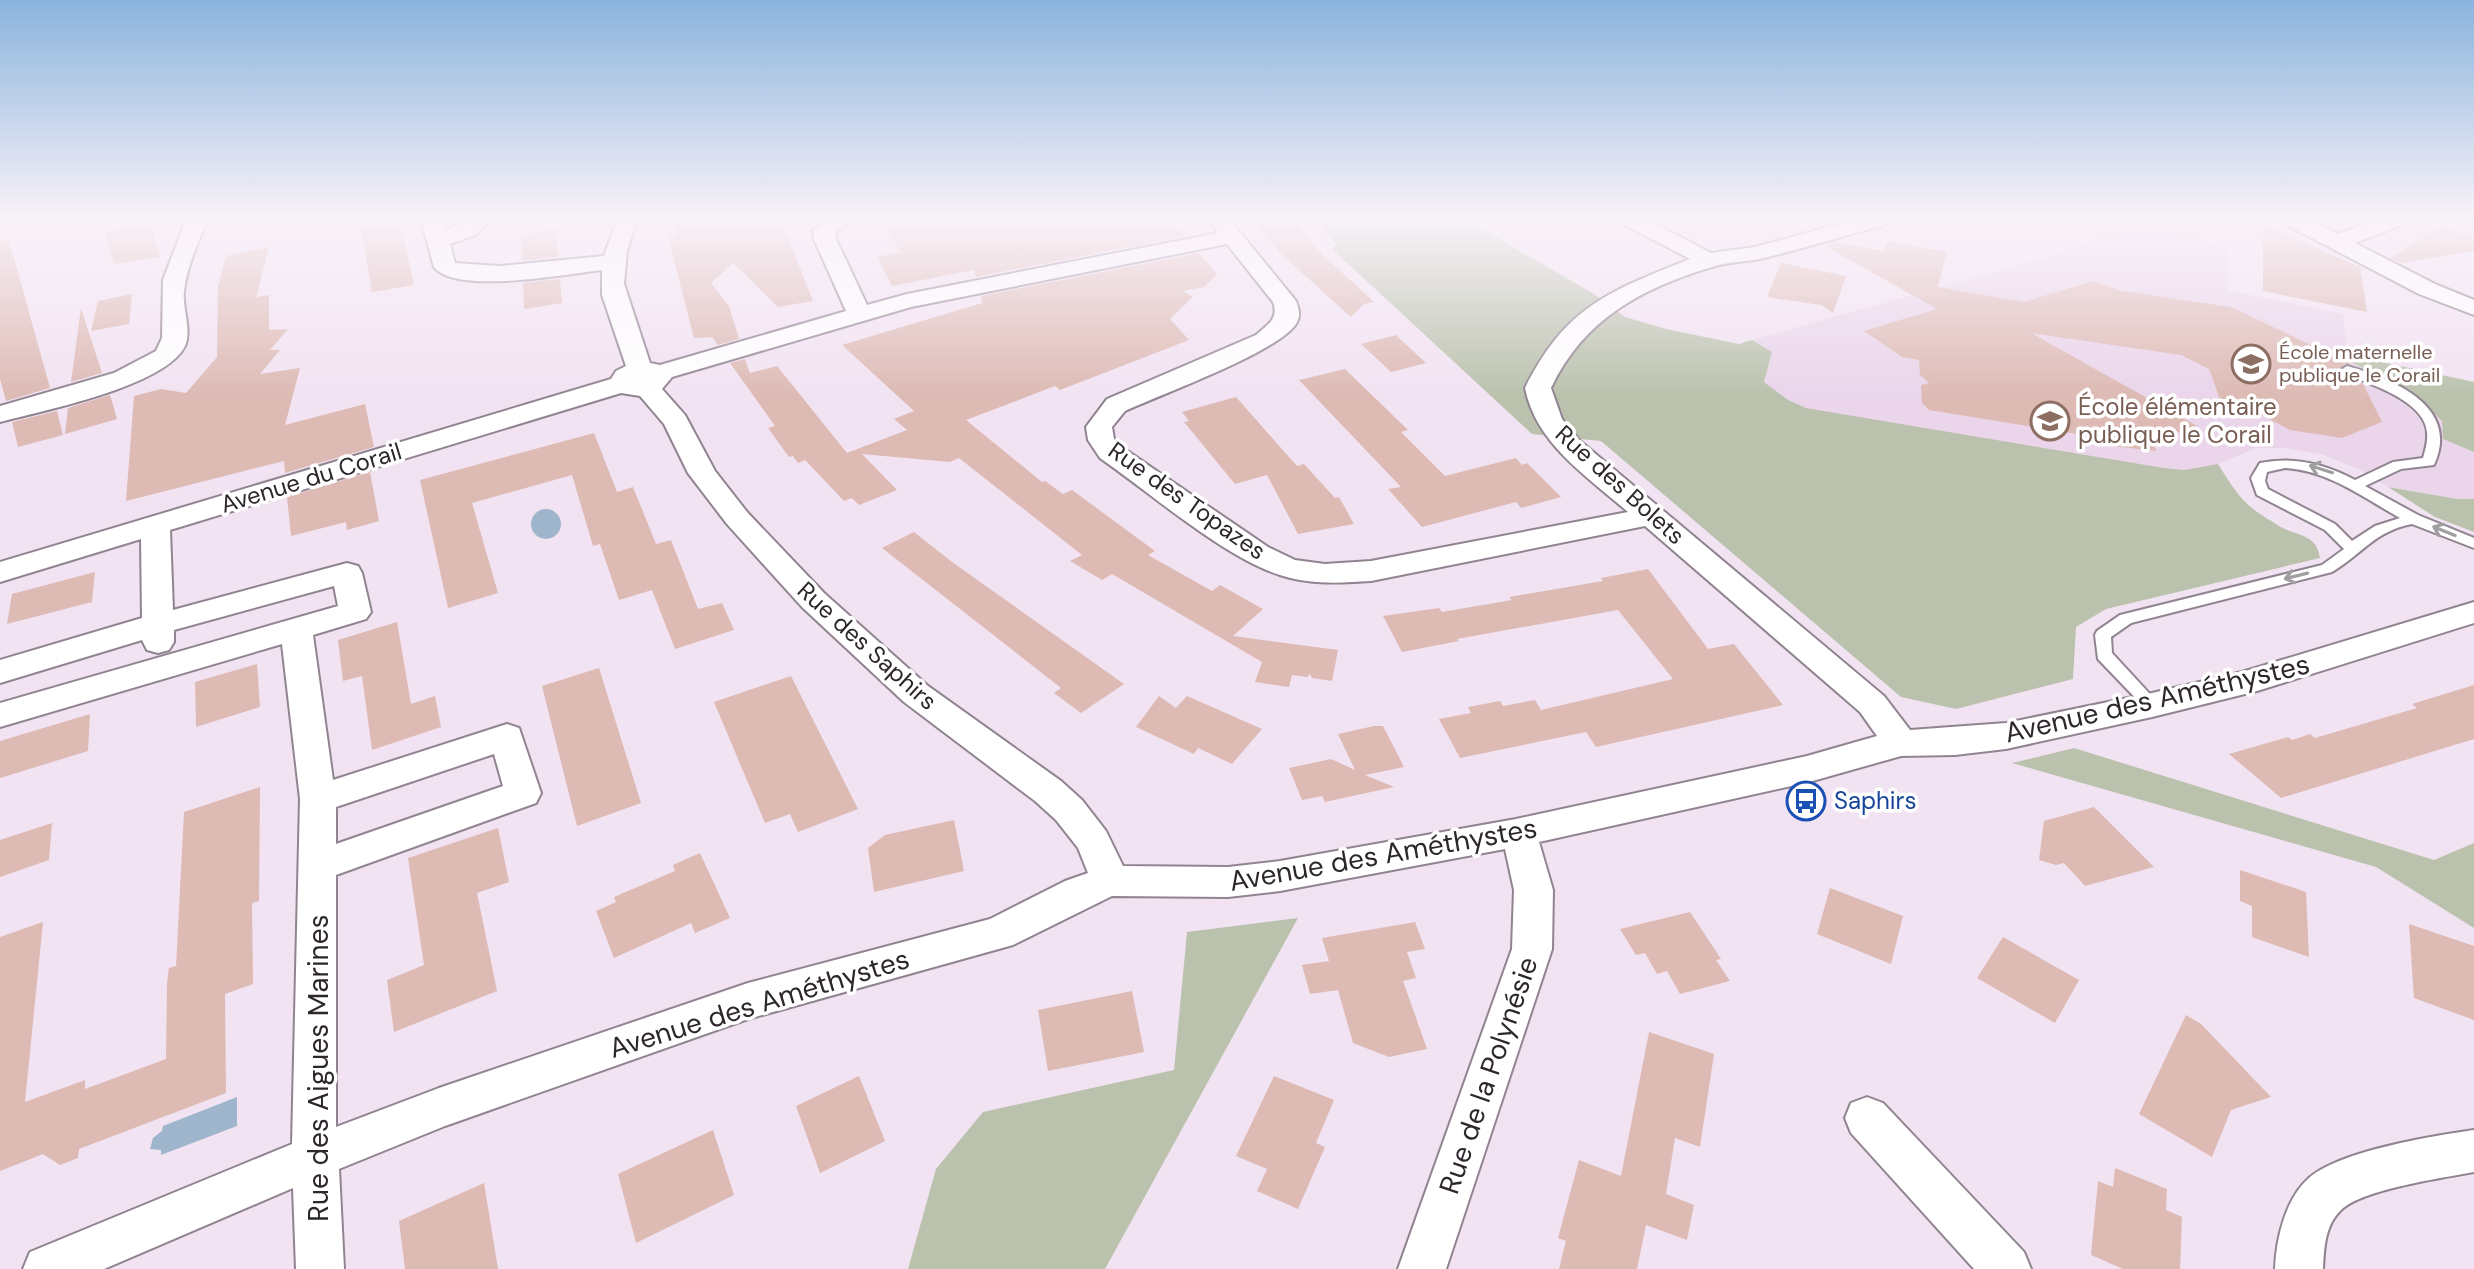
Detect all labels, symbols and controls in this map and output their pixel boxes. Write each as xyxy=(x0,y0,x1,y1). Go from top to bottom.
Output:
place label: École maternelle publique le Corail xyxy=(2279,339,2440,388)
school or university icon: École maternelle publique le Corail xyxy=(2230,343,2272,385)
place label: École élémentaire publique le Corail xyxy=(2078,391,2277,450)
school or university icon: École élémentaire publique le Corail xyxy=(2029,400,2071,442)
street label: Rue des Bolets xyxy=(1549,418,1692,551)
street label: Avenue du Corail xyxy=(217,435,405,520)
street label: Rue des Topazes xyxy=(1102,435,1272,566)
one-way arrow xyxy=(2308,461,2334,476)
one-way arrow xyxy=(2432,523,2457,537)
one-way arrow xyxy=(2284,570,2310,585)
street label: Rue des Saphirs xyxy=(791,575,944,717)
street label: Avenue des Améthystes xyxy=(2001,645,2313,752)
bus stop icon: Saphirs xyxy=(1785,780,1827,822)
place label: Saphirs xyxy=(1834,785,1917,816)
street label: Avenue des Améthystes xyxy=(1226,809,1540,900)
street label: Rue des Aigues Marines xyxy=(300,914,337,1222)
street label: Avenue des Améthystes xyxy=(605,940,914,1067)
street label: Rue de la Polynésie xyxy=(1431,952,1546,1199)

